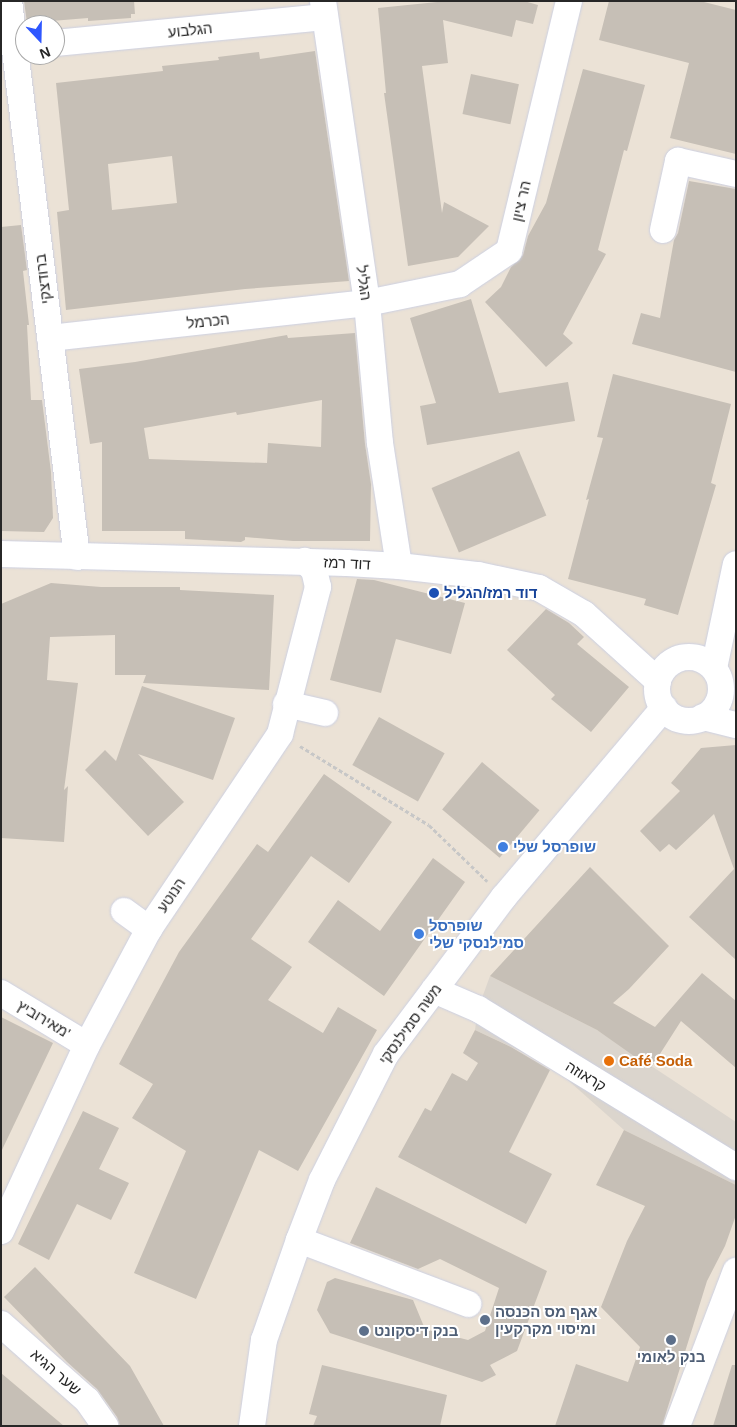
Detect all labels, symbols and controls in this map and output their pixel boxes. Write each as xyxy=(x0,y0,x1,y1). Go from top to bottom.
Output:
north arrow xyxy=(15,15,65,65)
street label: הגלבוע xyxy=(167,19,213,41)
text: N xyxy=(37,44,53,62)
street label: הר ציון xyxy=(508,179,534,223)
street label: ברודצקי xyxy=(31,253,55,305)
street label: הגליל xyxy=(353,264,375,302)
street label: הכרמל xyxy=(186,310,230,332)
street label: דוד רמז xyxy=(323,553,371,573)
place label: דוד רמז/הגליל xyxy=(444,584,538,602)
marker: דוד רמז/הגליל xyxy=(428,587,440,599)
place label: שופרסל שלי xyxy=(513,838,596,856)
marker: שופרסל שלי xyxy=(497,841,509,853)
street label: הנוטע xyxy=(153,874,189,916)
place label: שופרסל סמילנסקי שלי xyxy=(429,916,524,951)
marker: שופרסל סמילנסקי שלי xyxy=(413,928,425,940)
street label: משה סמילנסקי xyxy=(375,980,445,1068)
street label: מאירוביץ' xyxy=(14,996,74,1042)
place label: Café Soda xyxy=(619,1052,692,1070)
marker: Café Soda xyxy=(603,1055,615,1067)
street label: קראוזה xyxy=(562,1057,610,1095)
place label: אגף מס הכנסה ומיסוי מקרקעין xyxy=(495,1302,598,1337)
marker: אגף מס הכנסה ומיסוי מקרקעין xyxy=(479,1314,491,1326)
place label: בנק דיסקונט xyxy=(374,1322,458,1340)
marker: בנק דיסקונט xyxy=(358,1325,370,1337)
marker: בנק לאומי xyxy=(665,1334,677,1346)
street label: שער הגיא xyxy=(27,1345,85,1399)
place label: בנק לאומי xyxy=(637,1348,705,1366)

